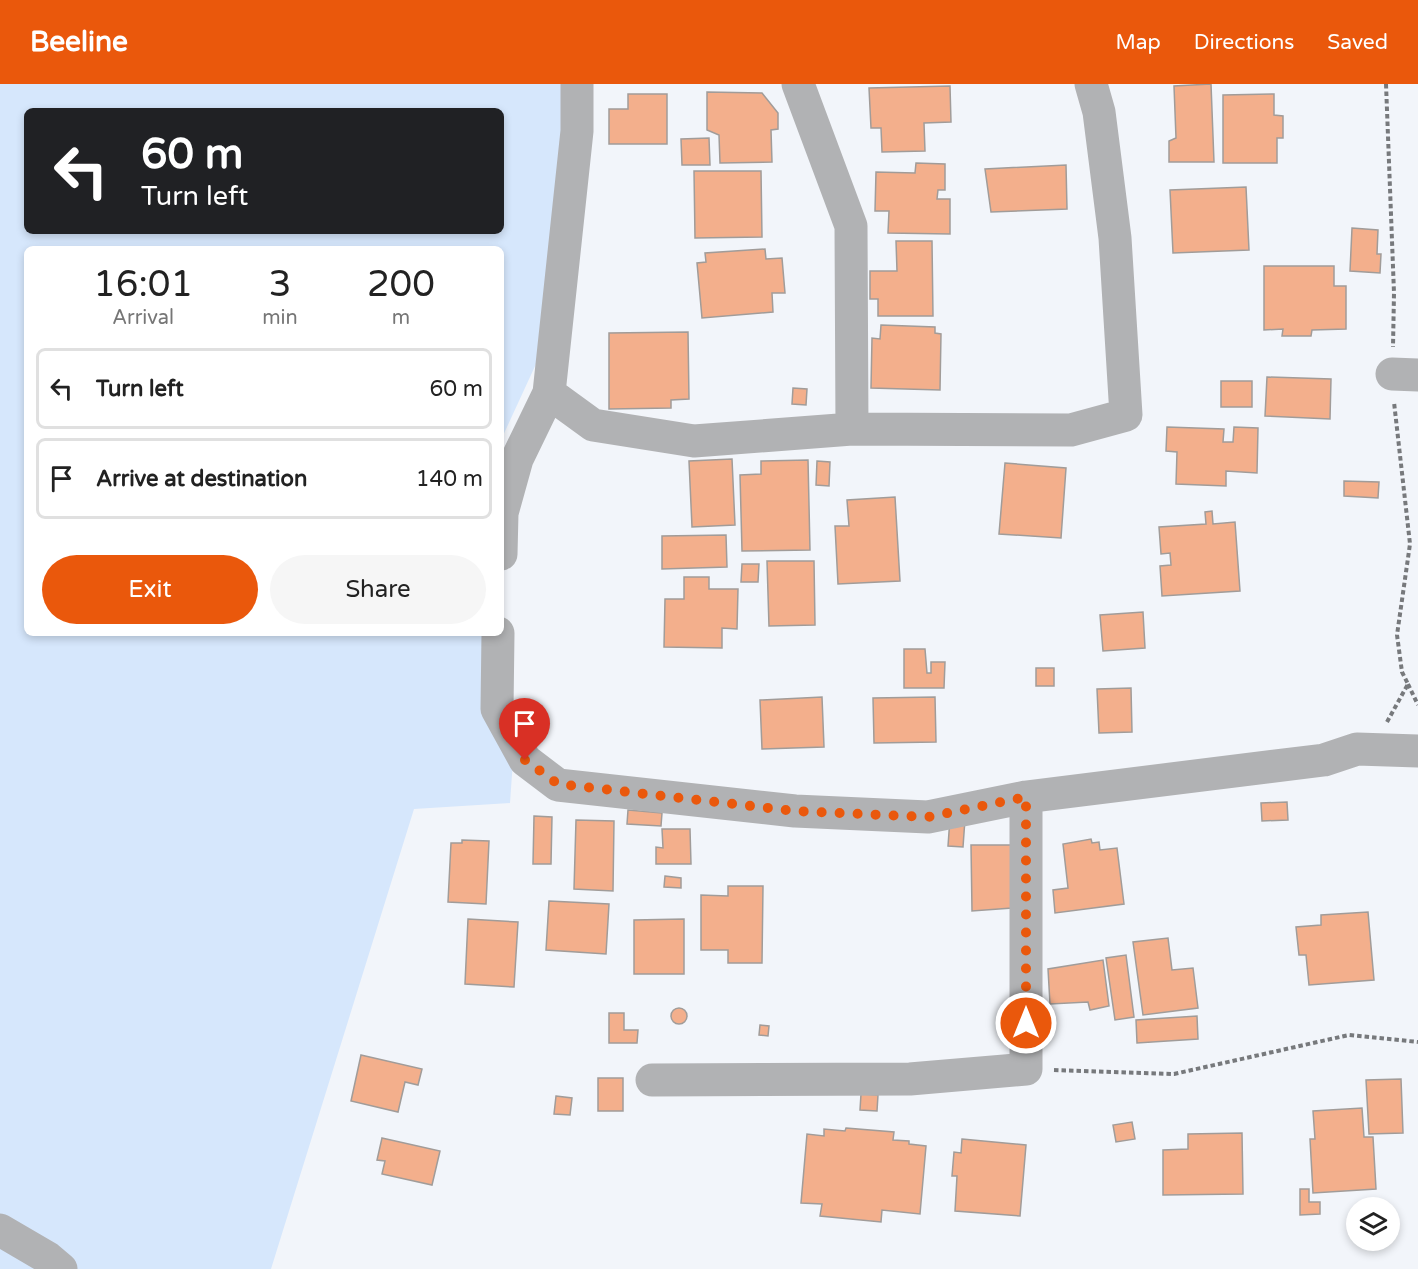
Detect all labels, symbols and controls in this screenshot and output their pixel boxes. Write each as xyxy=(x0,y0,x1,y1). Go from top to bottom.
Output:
text: Beeline xyxy=(30,25,128,59)
text: Map xyxy=(1115,30,1161,55)
text: Directions xyxy=(1194,30,1294,55)
text: Saved xyxy=(1327,30,1388,55)
text: 60 m xyxy=(141,129,243,180)
icon: left xyxy=(42,132,120,210)
text: Turn left xyxy=(141,180,248,213)
text: 16:01 xyxy=(93,263,193,306)
text: 3 xyxy=(269,263,291,306)
text: 200 xyxy=(367,263,435,306)
text: Arrival xyxy=(112,306,174,330)
text: min xyxy=(262,306,298,330)
text: m xyxy=(392,306,410,330)
icon: left xyxy=(45,372,78,405)
text: Turn left xyxy=(96,376,184,402)
text: 60 m xyxy=(429,376,483,402)
icon: arrive xyxy=(45,462,78,495)
text: Arrive at destination xyxy=(96,466,307,492)
text: 140 m xyxy=(416,466,483,492)
button: Exit xyxy=(42,555,258,624)
button: Share xyxy=(270,555,486,624)
pin xyxy=(499,698,550,760)
icon: arrive xyxy=(508,707,541,740)
position arrow xyxy=(994,991,1058,1055)
map controls xyxy=(1346,1197,1400,1251)
button: layers xyxy=(1346,1197,1400,1251)

